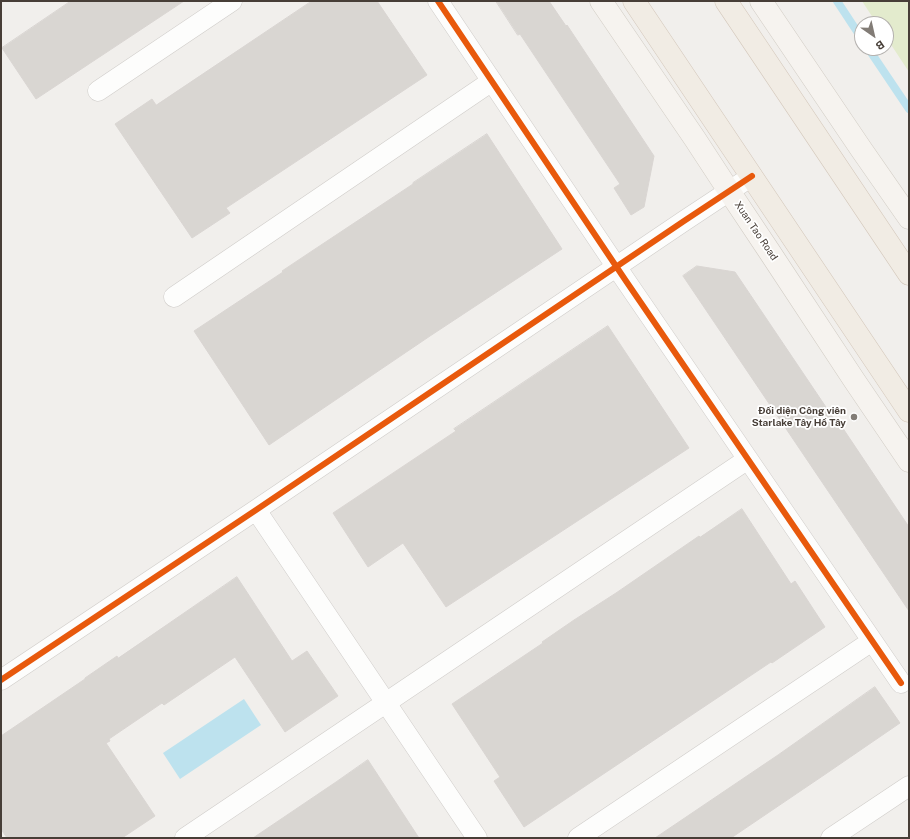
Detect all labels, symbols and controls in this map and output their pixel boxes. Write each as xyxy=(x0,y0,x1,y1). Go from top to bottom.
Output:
north arrow xyxy=(854,16,894,56)
text: B xyxy=(874,38,887,52)
street label: Xuan Tao Road xyxy=(732,199,780,263)
place label: Đối diện Công viên Starlake Tây Hồ Tây xyxy=(752,405,846,428)
marker: Đối diện Công viên Starlake Tây Hồ Tây xyxy=(849,412,859,422)

